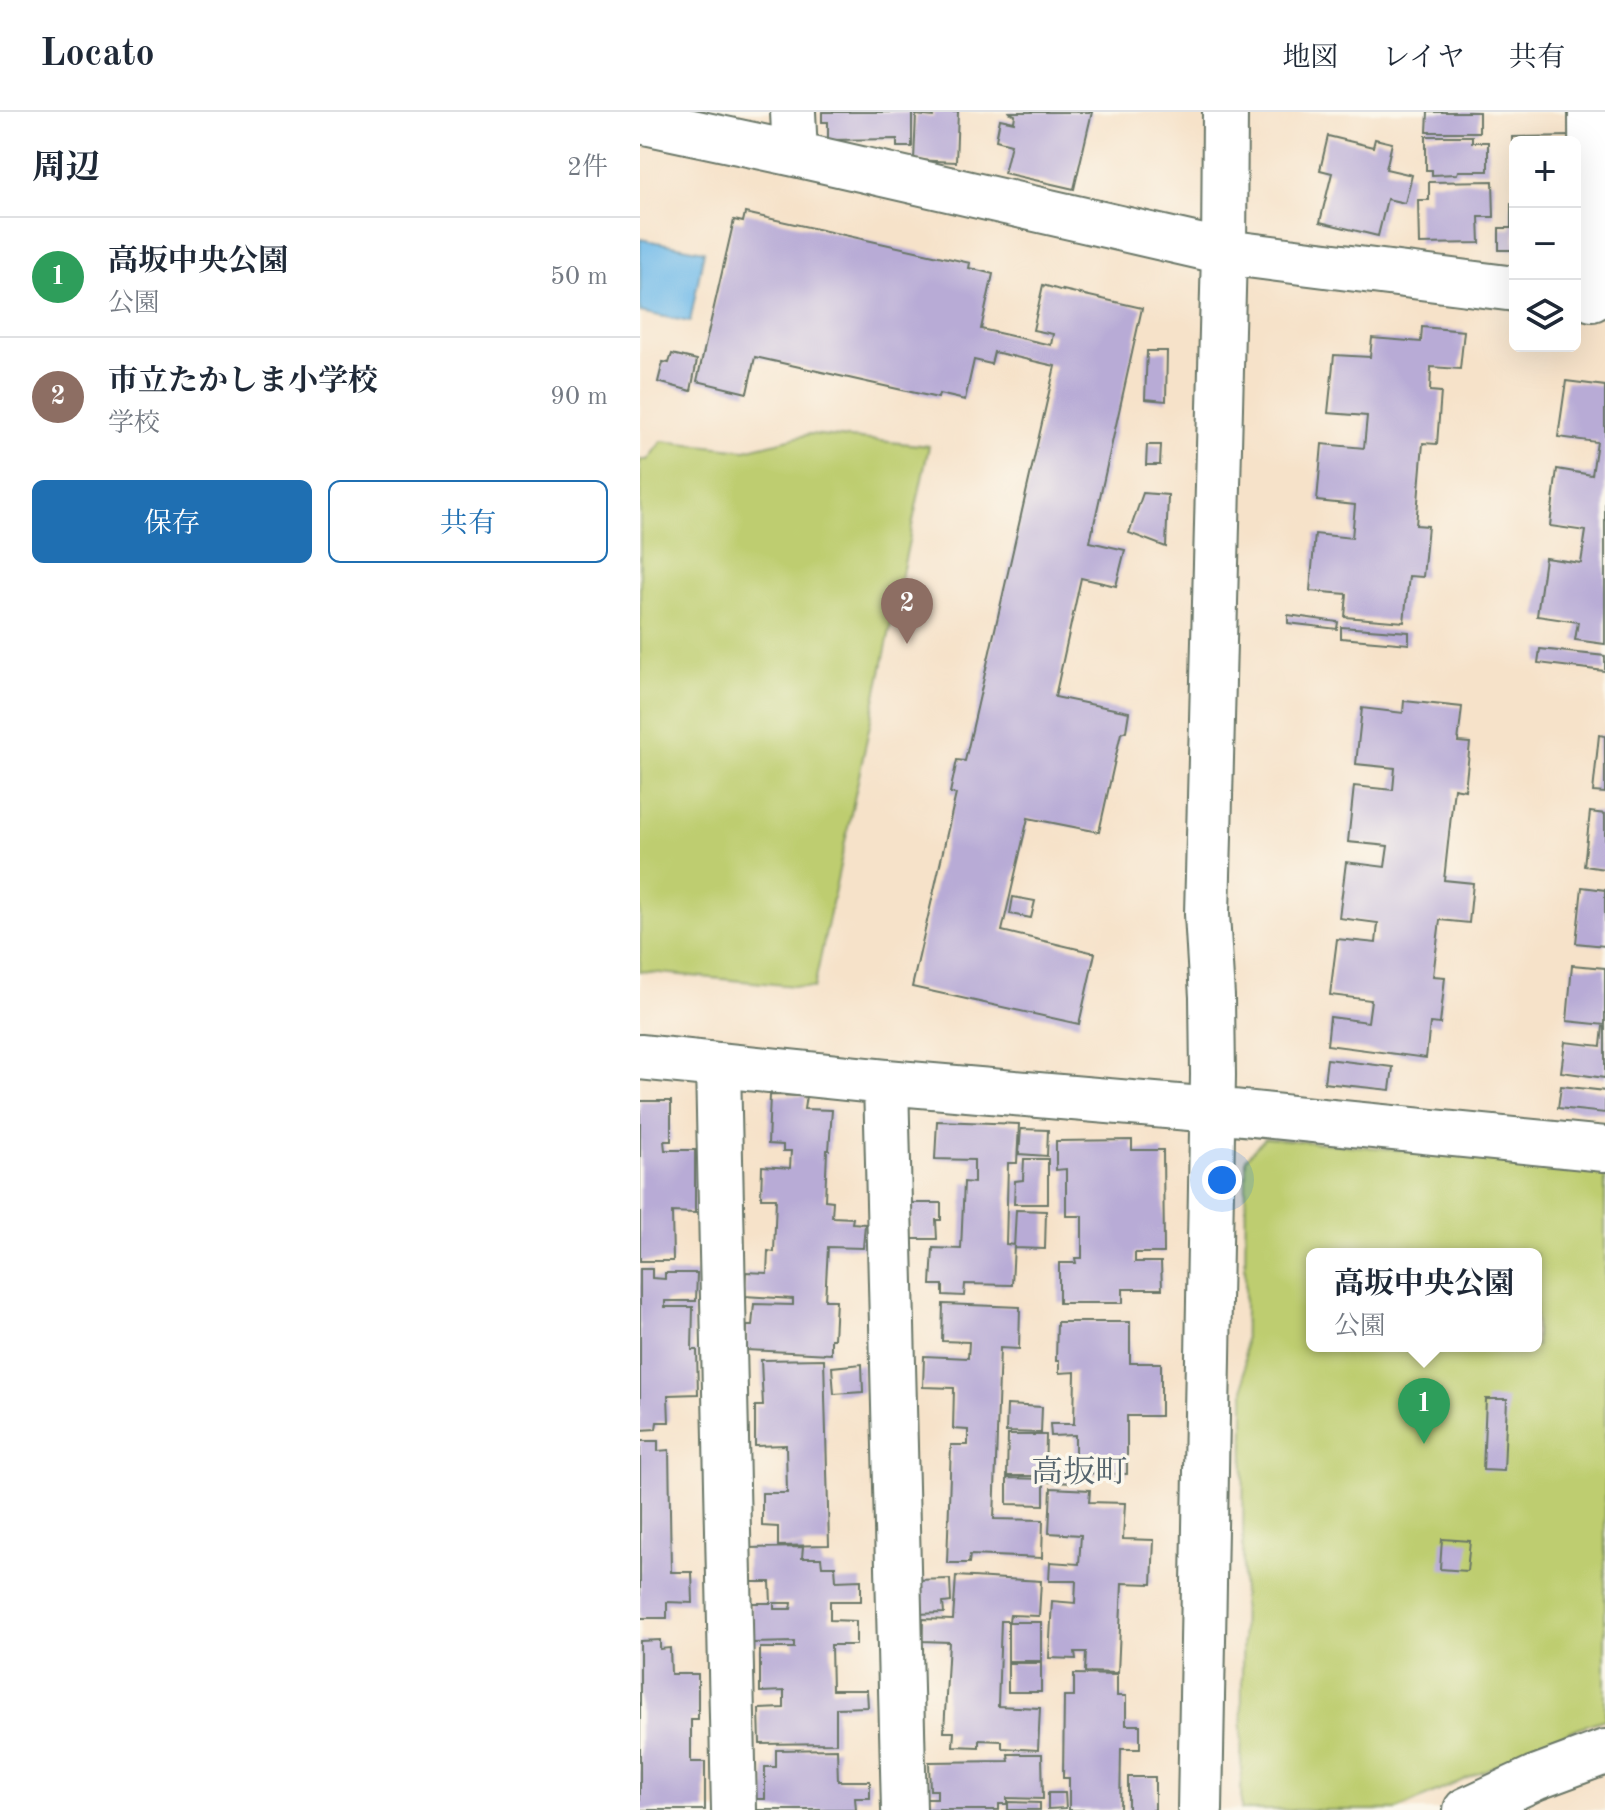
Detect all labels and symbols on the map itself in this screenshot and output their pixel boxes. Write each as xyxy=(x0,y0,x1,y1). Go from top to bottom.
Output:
pin: 2 xyxy=(881,578,933,644)
your location xyxy=(1202,1160,1242,1200)
pin: 1 xyxy=(1398,1378,1450,1444)
district label: 高坂町 xyxy=(1031,1455,1127,1490)

